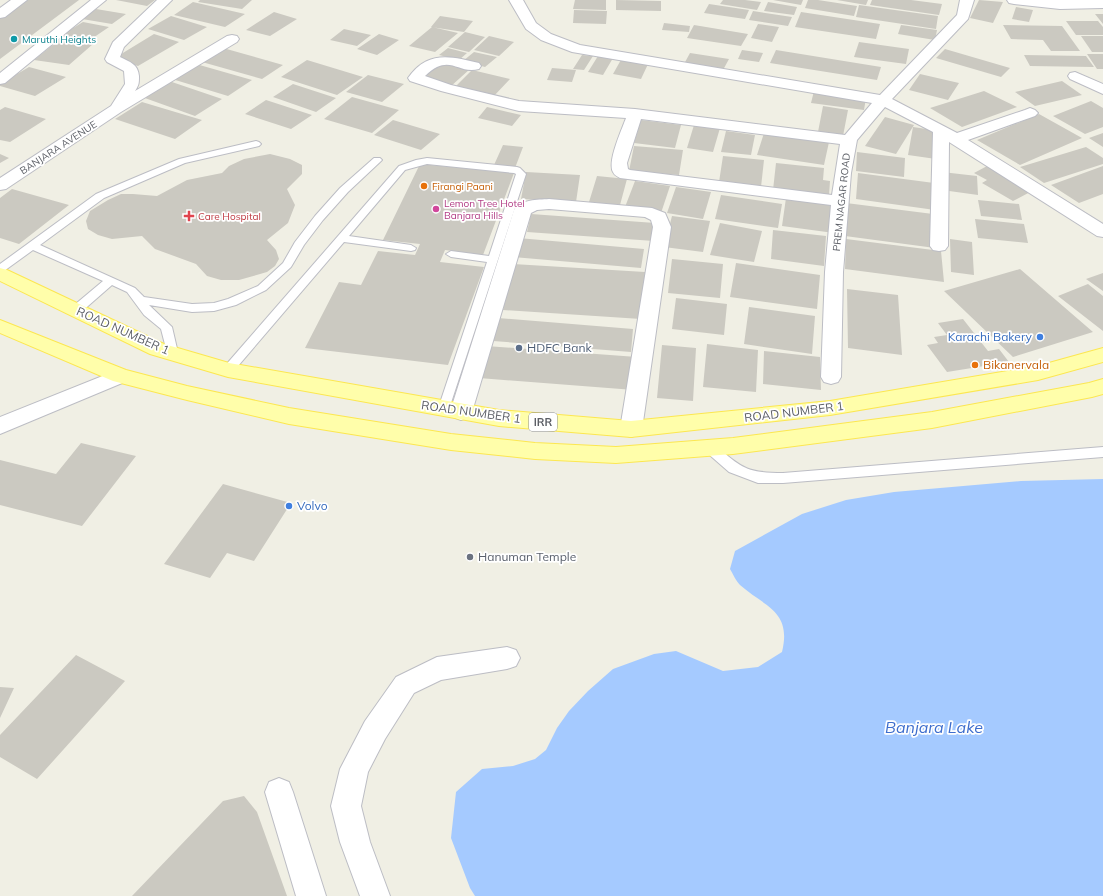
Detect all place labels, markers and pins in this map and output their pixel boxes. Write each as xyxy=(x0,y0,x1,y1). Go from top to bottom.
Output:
place label: Maruthi Heights xyxy=(22,33,96,46)
marker: Maruthi Heights xyxy=(9,34,19,44)
place label: Firangi Paani xyxy=(432,180,493,193)
marker: Firangi Paani xyxy=(419,181,429,191)
place label: Lemon Tree Hotel Banjara Hills xyxy=(444,197,525,222)
marker: Lemon Tree Hotel Banjara Hills xyxy=(431,204,441,214)
marker: Care Hospital xyxy=(183,210,195,222)
place label: Care Hospital xyxy=(198,210,261,223)
place label: Karachi Bakery xyxy=(948,329,1033,344)
marker: Karachi Bakery xyxy=(1035,332,1045,342)
place label: HDFC Bank xyxy=(527,340,592,355)
marker: HDFC Bank xyxy=(514,343,524,353)
place label: Bikanervala xyxy=(983,357,1049,372)
marker: Bikanervala xyxy=(970,360,980,370)
place label: Volvo xyxy=(297,498,328,513)
marker: Volvo xyxy=(284,501,294,511)
place label: Hanuman Temple xyxy=(478,549,576,564)
marker: Hanuman Temple xyxy=(465,552,475,562)

